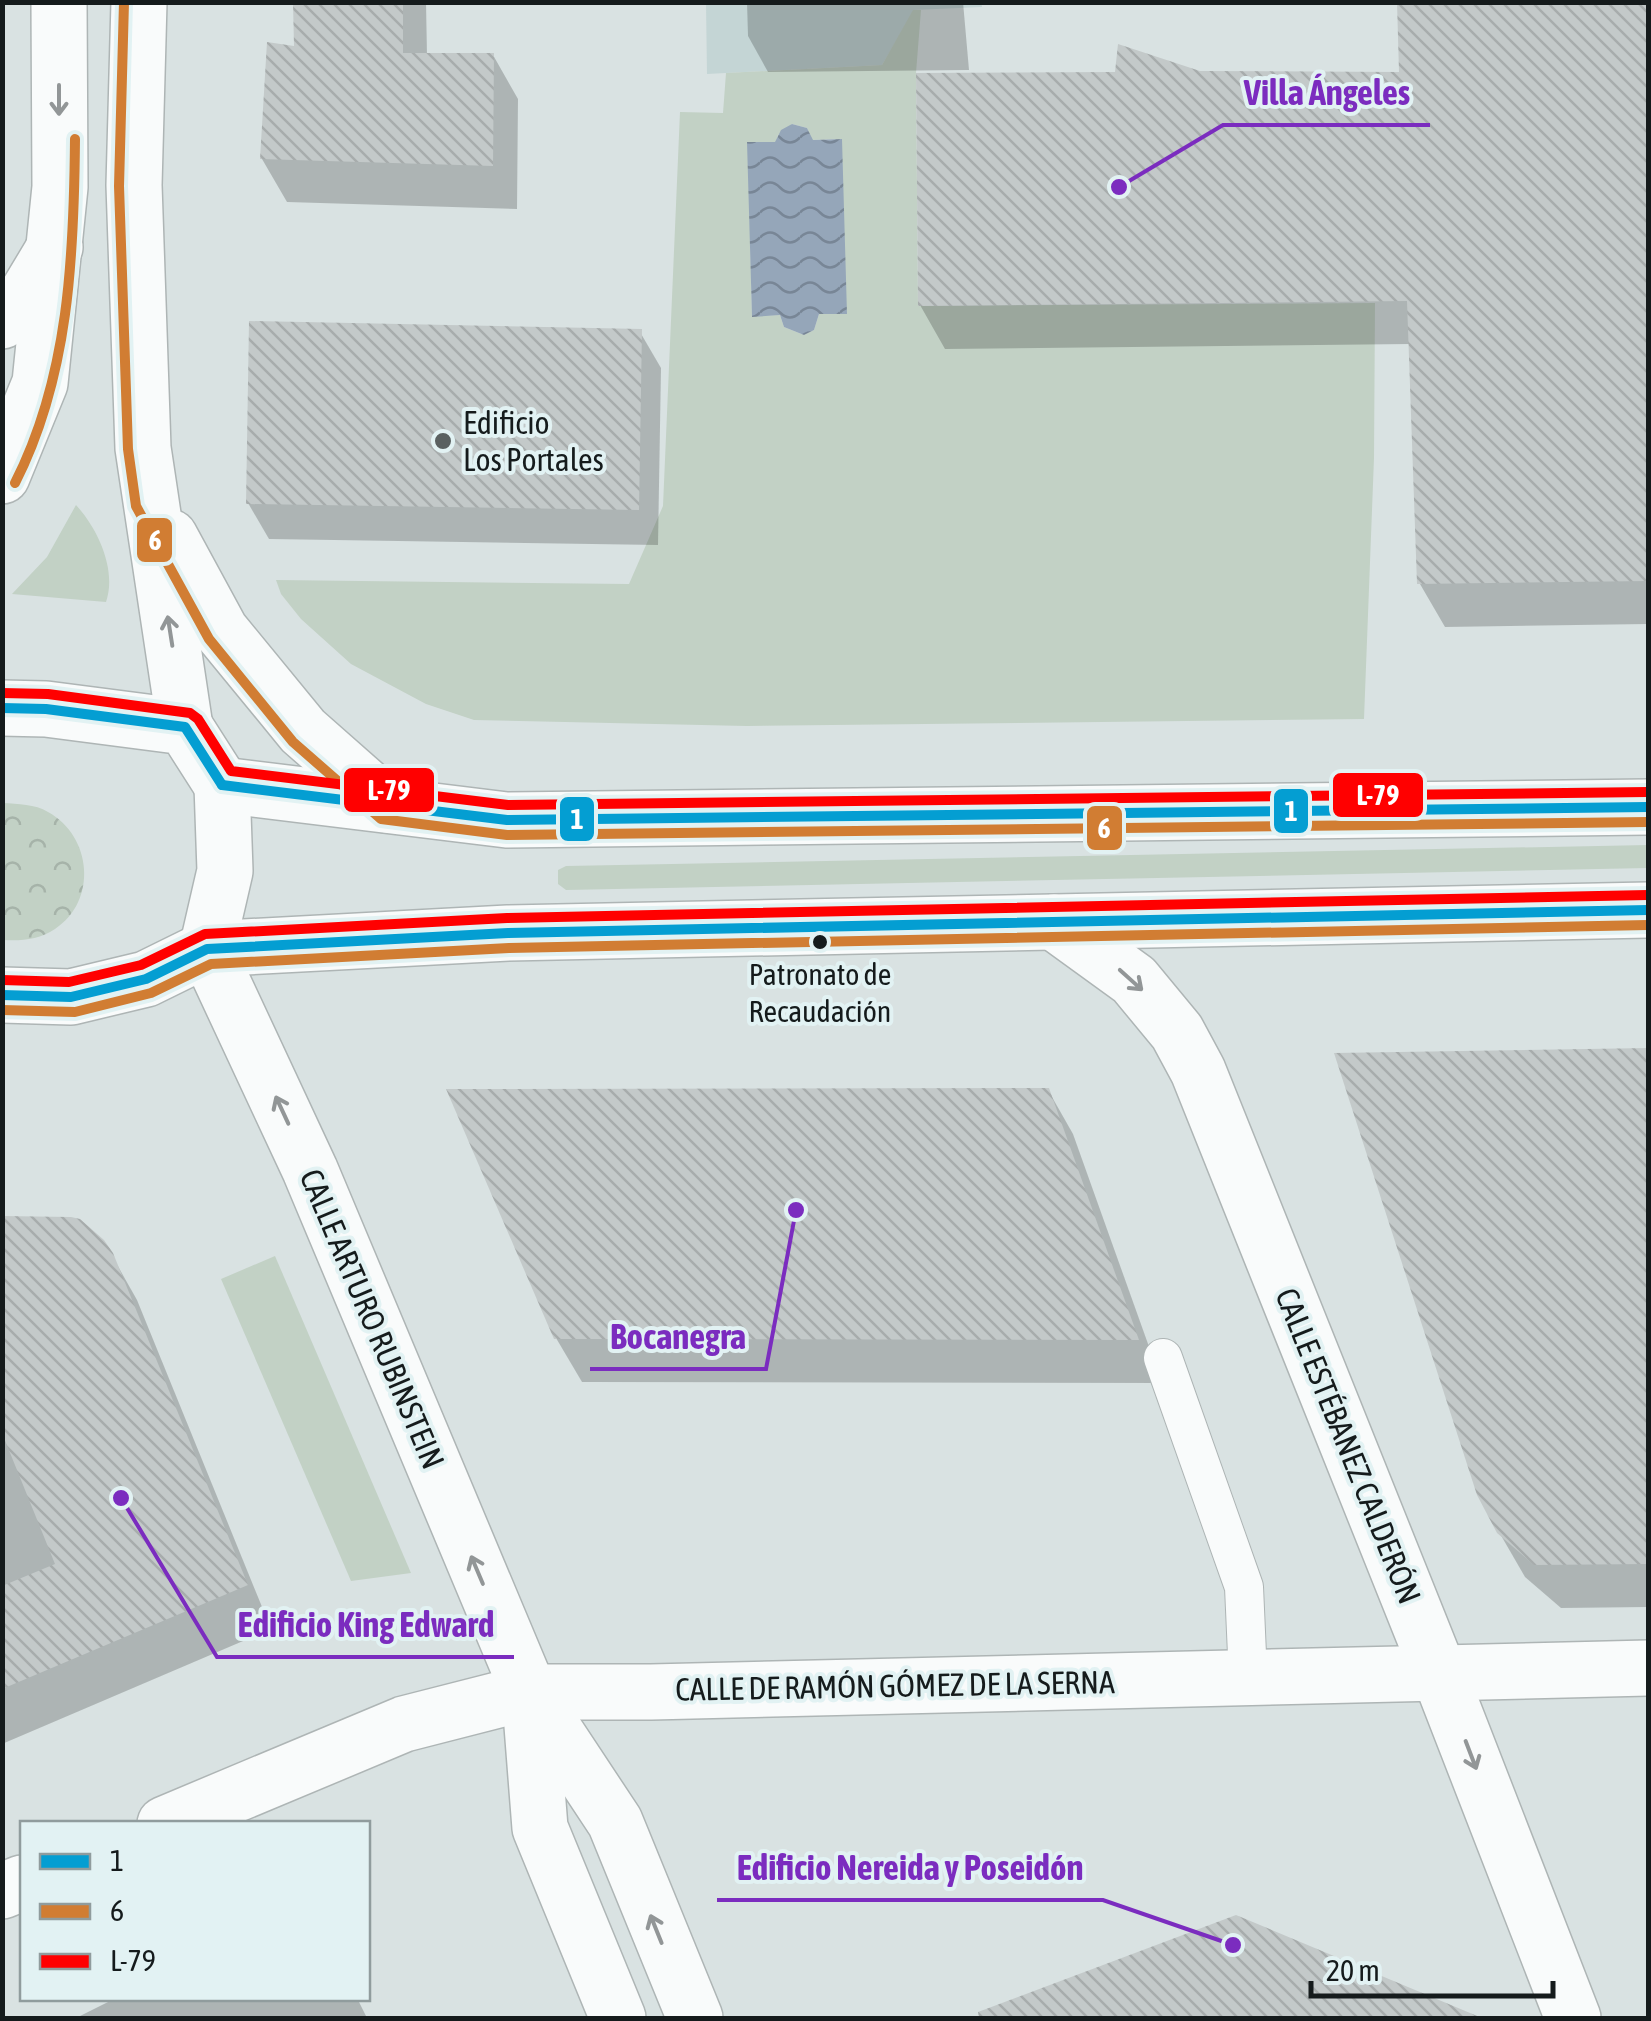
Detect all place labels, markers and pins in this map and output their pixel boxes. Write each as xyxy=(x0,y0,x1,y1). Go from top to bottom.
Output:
callout: Villa Ángeles xyxy=(1223,60,1430,125)
place label: Edificio Los Portales xyxy=(463,404,604,478)
marker: Edificio Los Portales xyxy=(432,430,454,452)
marker: Patronato de Recaudación xyxy=(810,932,830,952)
place label: Patronato de Recaudación xyxy=(749,957,891,1028)
callout: Bocanegra xyxy=(590,1304,766,1369)
callout: Edificio King Edward xyxy=(217,1592,514,1657)
callout: Edificio Nereida y Poseidón xyxy=(717,1835,1103,1900)

